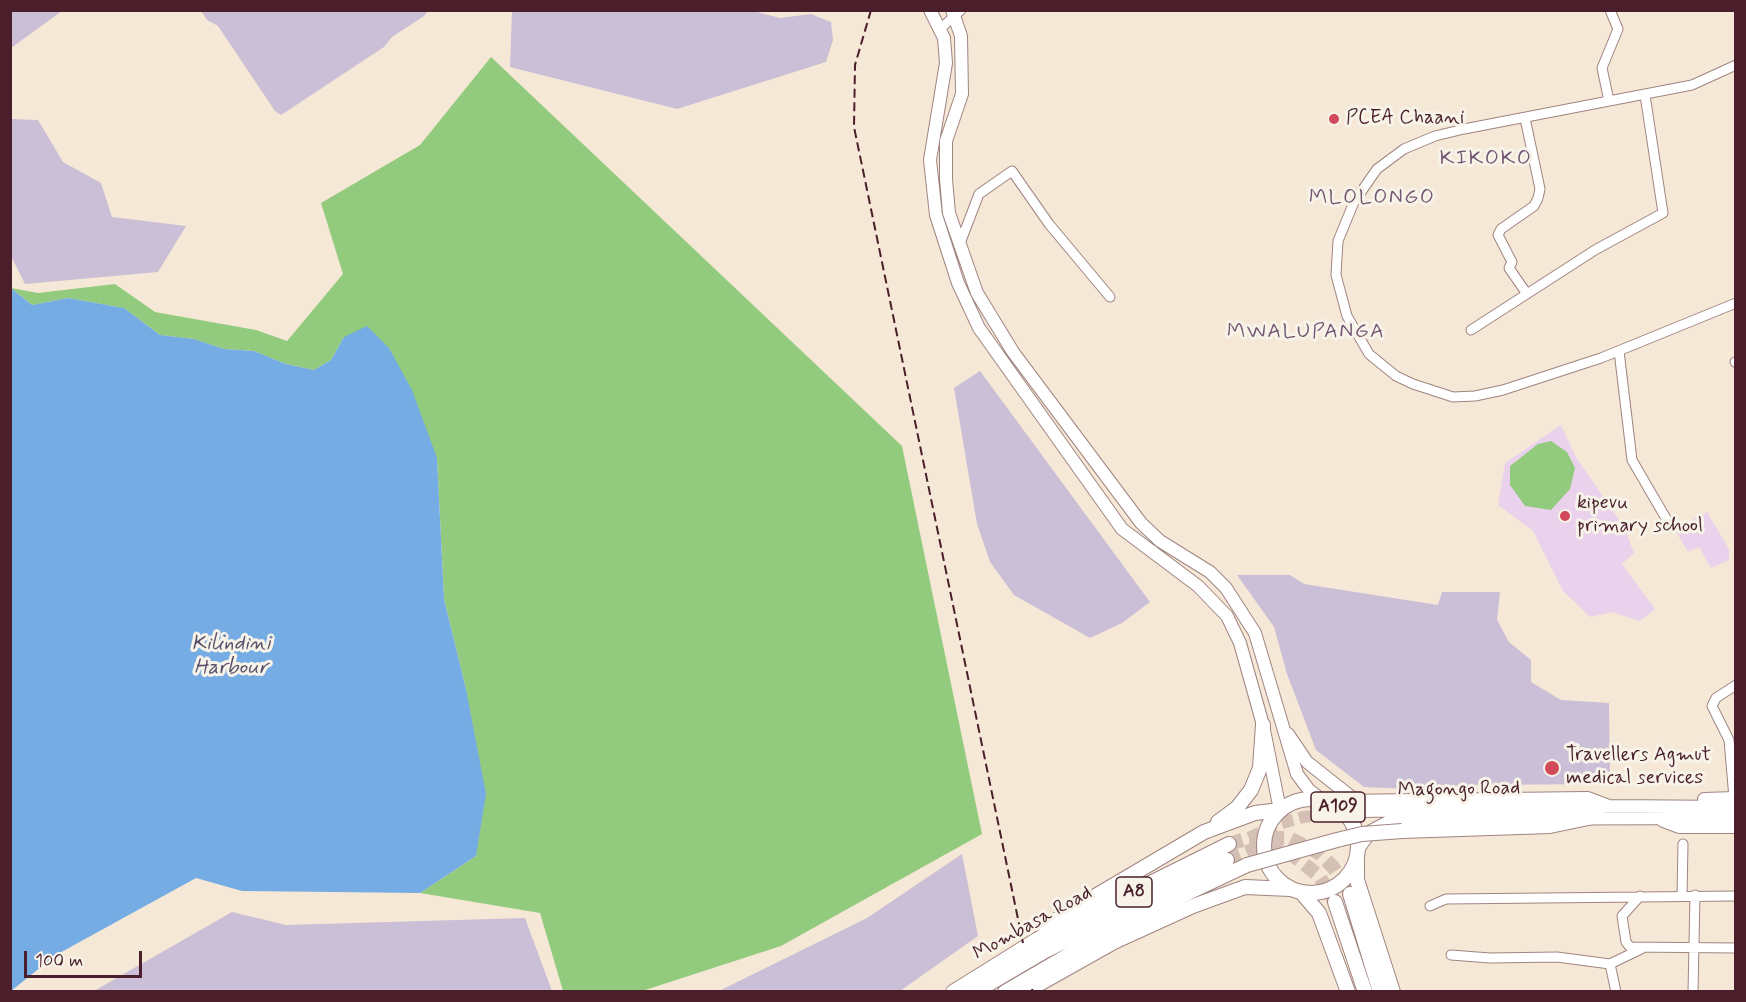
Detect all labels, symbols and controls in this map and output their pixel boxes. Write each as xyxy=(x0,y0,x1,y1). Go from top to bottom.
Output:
place label: PCEA Chaani xyxy=(1346,107,1464,131)
marker: PCEA Chaani xyxy=(1327,112,1341,126)
district label: KIKOKO xyxy=(1442,147,1530,173)
district label: MLOLONGO xyxy=(1311,186,1433,212)
district label: MWALUPANGA xyxy=(1227,320,1385,346)
place label: kipevu primary school xyxy=(1577,492,1703,539)
marker: kipevu primary school xyxy=(1558,509,1572,523)
water label: Kilindini Harbour xyxy=(191,632,271,682)
place label: Travellers Agmut medical services xyxy=(1566,744,1711,791)
marker: Travellers Agmut medical services xyxy=(1543,759,1561,777)
street label: Magongo Road xyxy=(1398,777,1520,803)
road number: A109 xyxy=(1311,792,1365,822)
road number: A8 xyxy=(1116,877,1152,907)
street label: Mombasa Road xyxy=(969,882,1097,966)
scale bar xyxy=(27,939,146,977)
text: 100 m xyxy=(35,949,83,973)

